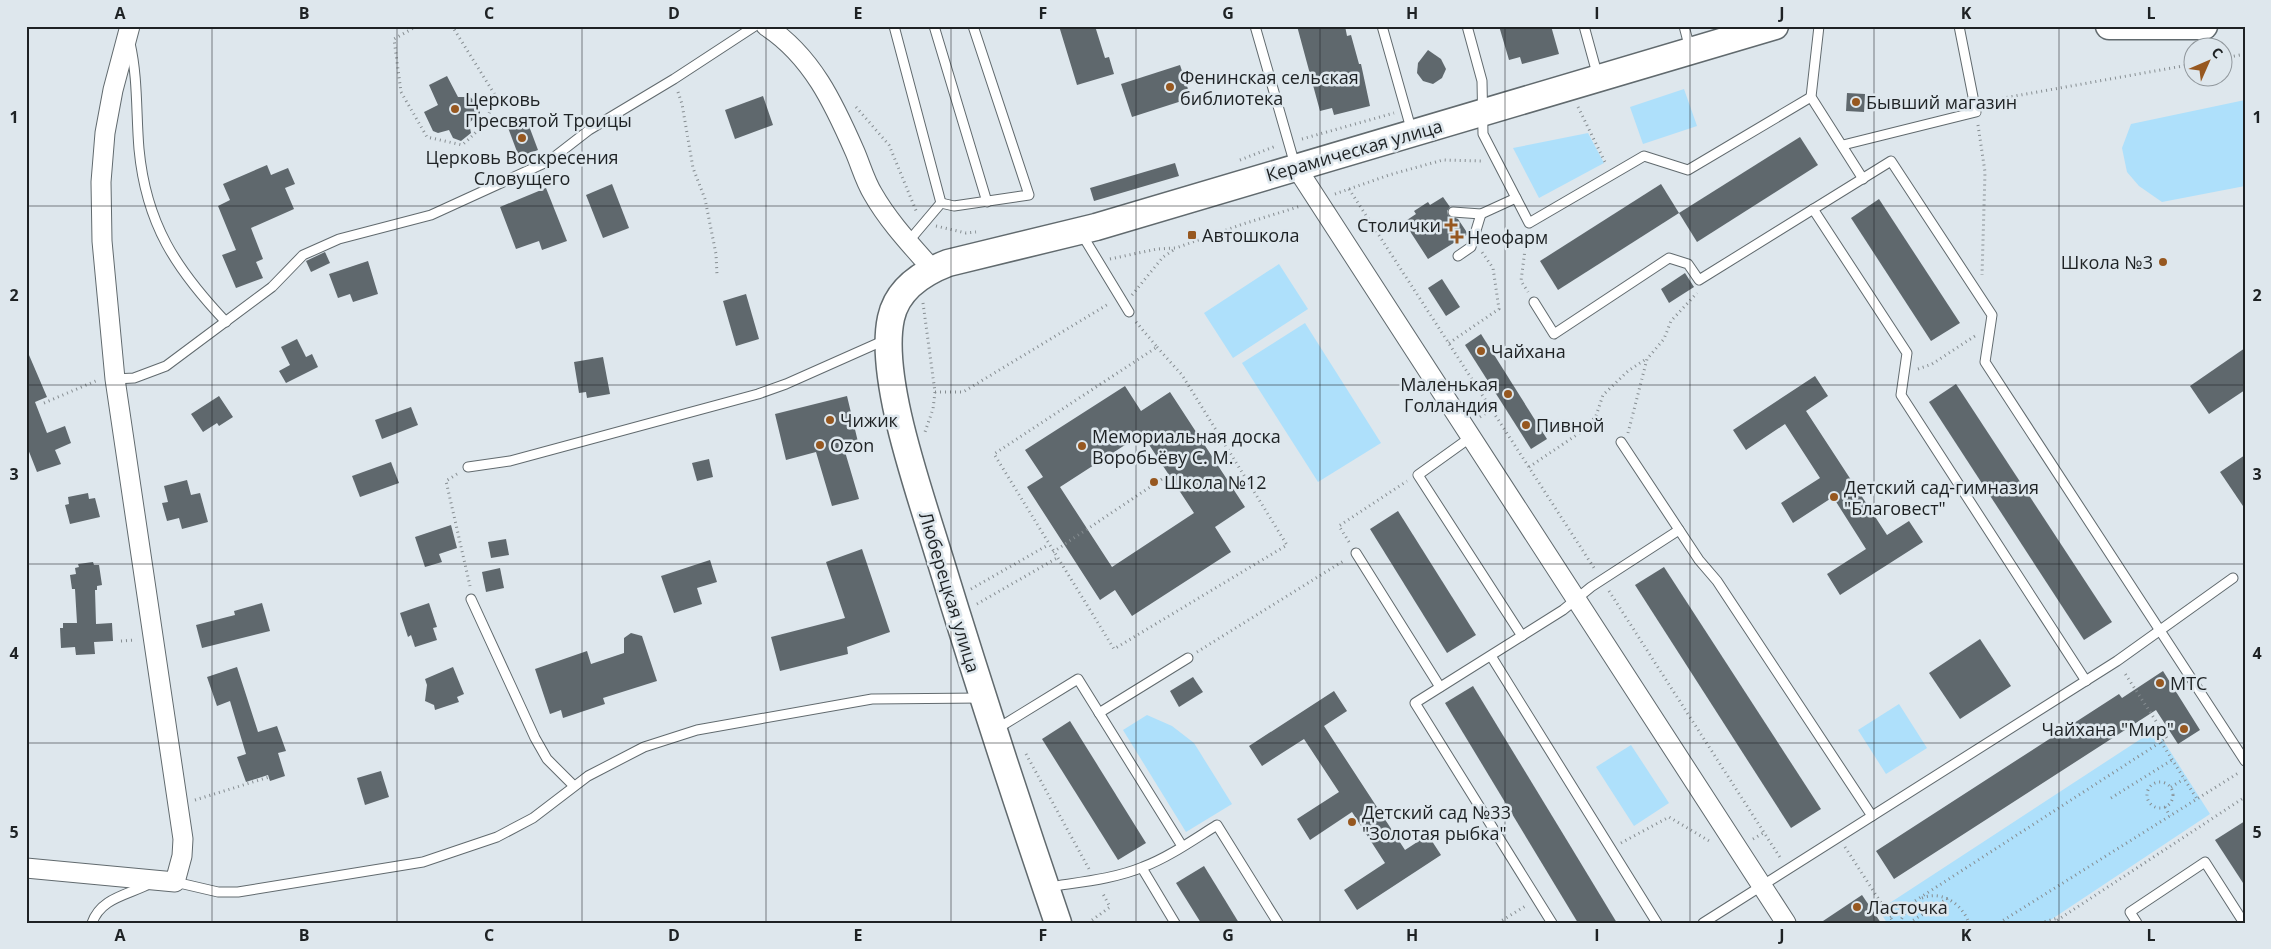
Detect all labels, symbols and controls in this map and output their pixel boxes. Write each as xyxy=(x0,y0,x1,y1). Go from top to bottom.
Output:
text: A xyxy=(114,2,126,24)
text: B xyxy=(299,2,309,24)
text: C xyxy=(484,2,494,24)
text: D xyxy=(668,2,680,24)
text: E xyxy=(854,2,863,24)
text: F xyxy=(1039,2,1047,24)
text: G xyxy=(1222,2,1234,24)
text: H xyxy=(1406,2,1418,24)
text: I xyxy=(1594,2,1600,24)
text: J xyxy=(1777,2,1785,24)
text: K xyxy=(1961,2,1972,24)
text: L xyxy=(2146,2,2156,24)
north arrow xyxy=(2184,38,2234,88)
text: С xyxy=(2208,43,2227,62)
place label: Фенинская сельская библиотека xyxy=(1180,65,1359,110)
marker: Фенинская сельская библиотека xyxy=(1164,81,1176,93)
place label: Церковь Пресвятой Троицы xyxy=(465,87,632,132)
place label: Бывший магазин xyxy=(1866,90,2017,114)
marker: Бывший магазин xyxy=(1850,96,1862,108)
marker: Церковь Пресвятой Троицы xyxy=(449,103,461,115)
text: 1 xyxy=(9,106,19,128)
text: 1 xyxy=(2252,106,2262,128)
street label: Керамическая улица xyxy=(1263,113,1445,187)
marker: Церковь Воскресения Словущего xyxy=(516,132,528,144)
place label: Церковь Воскресения Словущего xyxy=(425,145,619,190)
place label: Столички xyxy=(1357,213,1441,237)
marker: Столички xyxy=(1445,219,1457,231)
place label: Автошкола xyxy=(1202,223,1299,247)
place label: Неофарм xyxy=(1467,225,1548,249)
marker: Автошкола xyxy=(1186,229,1198,241)
marker: Неофарм xyxy=(1451,231,1463,243)
place label: Школа №3 xyxy=(2061,250,2153,274)
marker: Школа №3 xyxy=(2157,256,2169,268)
text: 2 xyxy=(9,284,19,306)
text: 2 xyxy=(2252,284,2262,306)
place label: Чайхана xyxy=(1491,339,1566,363)
marker: Чайхана xyxy=(1475,345,1487,357)
place label: Маленькая Голландия xyxy=(1400,372,1498,417)
marker: Маленькая Голландия xyxy=(1502,388,1514,400)
place label: Чижик xyxy=(840,408,899,432)
place label: Пивной xyxy=(1536,413,1605,437)
marker: Чижик xyxy=(824,414,836,426)
marker: Пивной xyxy=(1520,419,1532,431)
place label: Мемориальная доска Воробьёву С. М. xyxy=(1092,424,1281,469)
place label: Ozon xyxy=(830,433,874,457)
marker: Ozon xyxy=(814,439,826,451)
marker: Мемориальная доска Воробьёву С. М. xyxy=(1076,440,1088,452)
text: 3 xyxy=(9,463,19,485)
text: 3 xyxy=(2252,463,2262,485)
place label: Школа №12 xyxy=(1164,470,1267,494)
place label: Детский сад-гимназия "Благовест" xyxy=(1844,475,2039,520)
marker: Школа №12 xyxy=(1148,476,1160,488)
marker: Детский сад-гимназия "Благовест" xyxy=(1828,491,1840,503)
street label: Люберецкая улица xyxy=(914,509,986,675)
text: 4 xyxy=(9,642,19,664)
text: 4 xyxy=(2252,642,2262,664)
place label: МТС xyxy=(2170,671,2207,695)
marker: МТС xyxy=(2154,677,2166,689)
place label: Чайхана "Мир" xyxy=(2042,717,2174,741)
marker: Чайхана "Мир" xyxy=(2178,723,2190,735)
place label: Детский сад №33 "Золотая рыбка" xyxy=(1362,800,1511,845)
marker: Детский сад №33 "Золотая рыбка" xyxy=(1346,816,1358,828)
text: 5 xyxy=(9,821,19,843)
text: 5 xyxy=(2252,821,2262,843)
place label: Ласточка xyxy=(1867,895,1948,919)
marker: Ласточка xyxy=(1851,901,1863,913)
text: A xyxy=(114,924,126,946)
text: B xyxy=(299,924,309,946)
text: C xyxy=(484,924,494,946)
text: D xyxy=(668,924,680,946)
text: E xyxy=(854,924,863,946)
text: F xyxy=(1039,924,1047,946)
text: G xyxy=(1222,924,1234,946)
text: H xyxy=(1406,924,1418,946)
text: I xyxy=(1594,924,1600,946)
text: J xyxy=(1777,924,1785,946)
text: K xyxy=(1961,924,1972,946)
text: L xyxy=(2146,924,2156,946)

